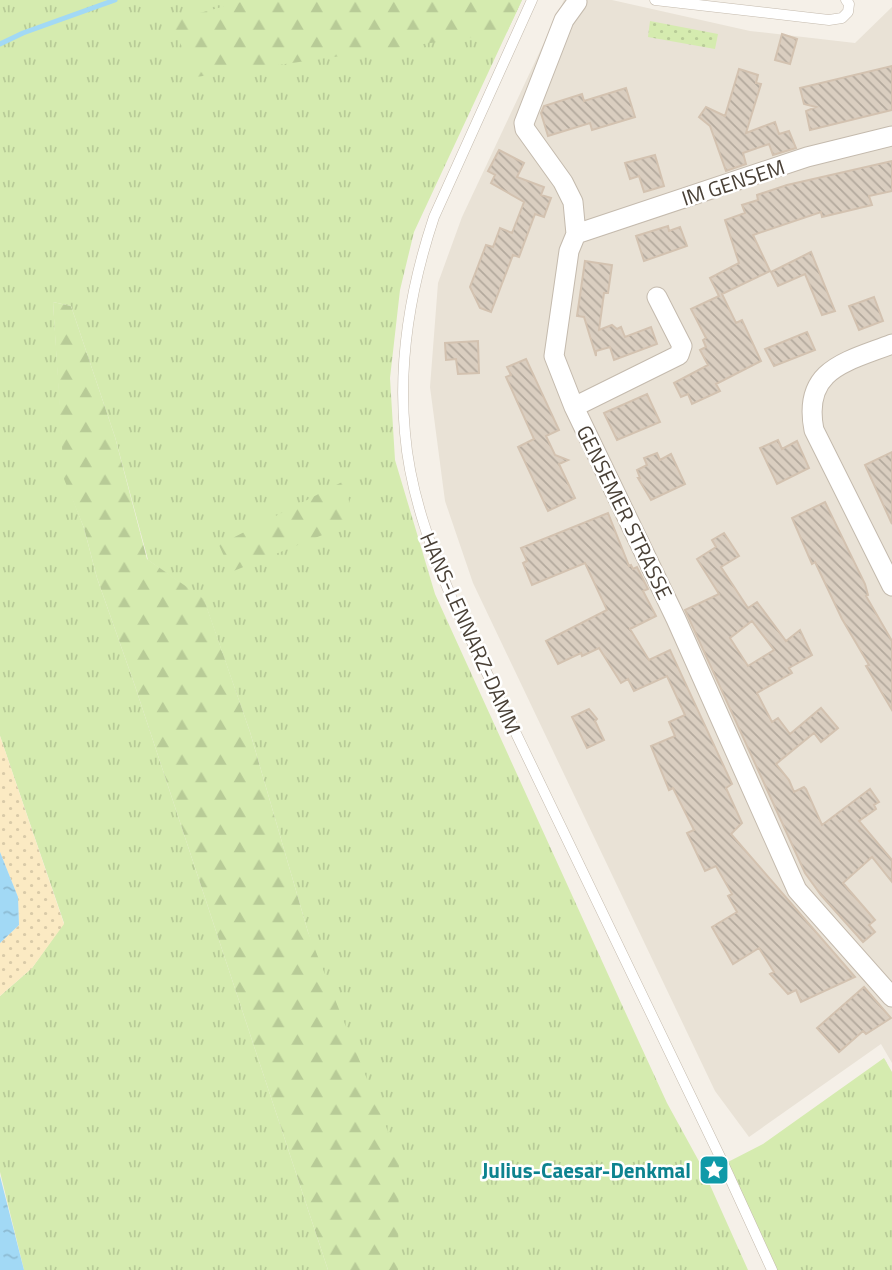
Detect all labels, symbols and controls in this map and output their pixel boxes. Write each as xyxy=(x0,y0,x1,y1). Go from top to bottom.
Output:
street label: IM GENSEM xyxy=(677,150,789,214)
street label: GENSEMER STRASSE xyxy=(569,419,681,605)
street label: HANS-LENNARZ-DAMM xyxy=(412,527,530,739)
place icon: Julius-Caesar-Denkmal xyxy=(697,1153,731,1187)
place label: Julius-Caesar-Denkmal xyxy=(482,1154,691,1186)

